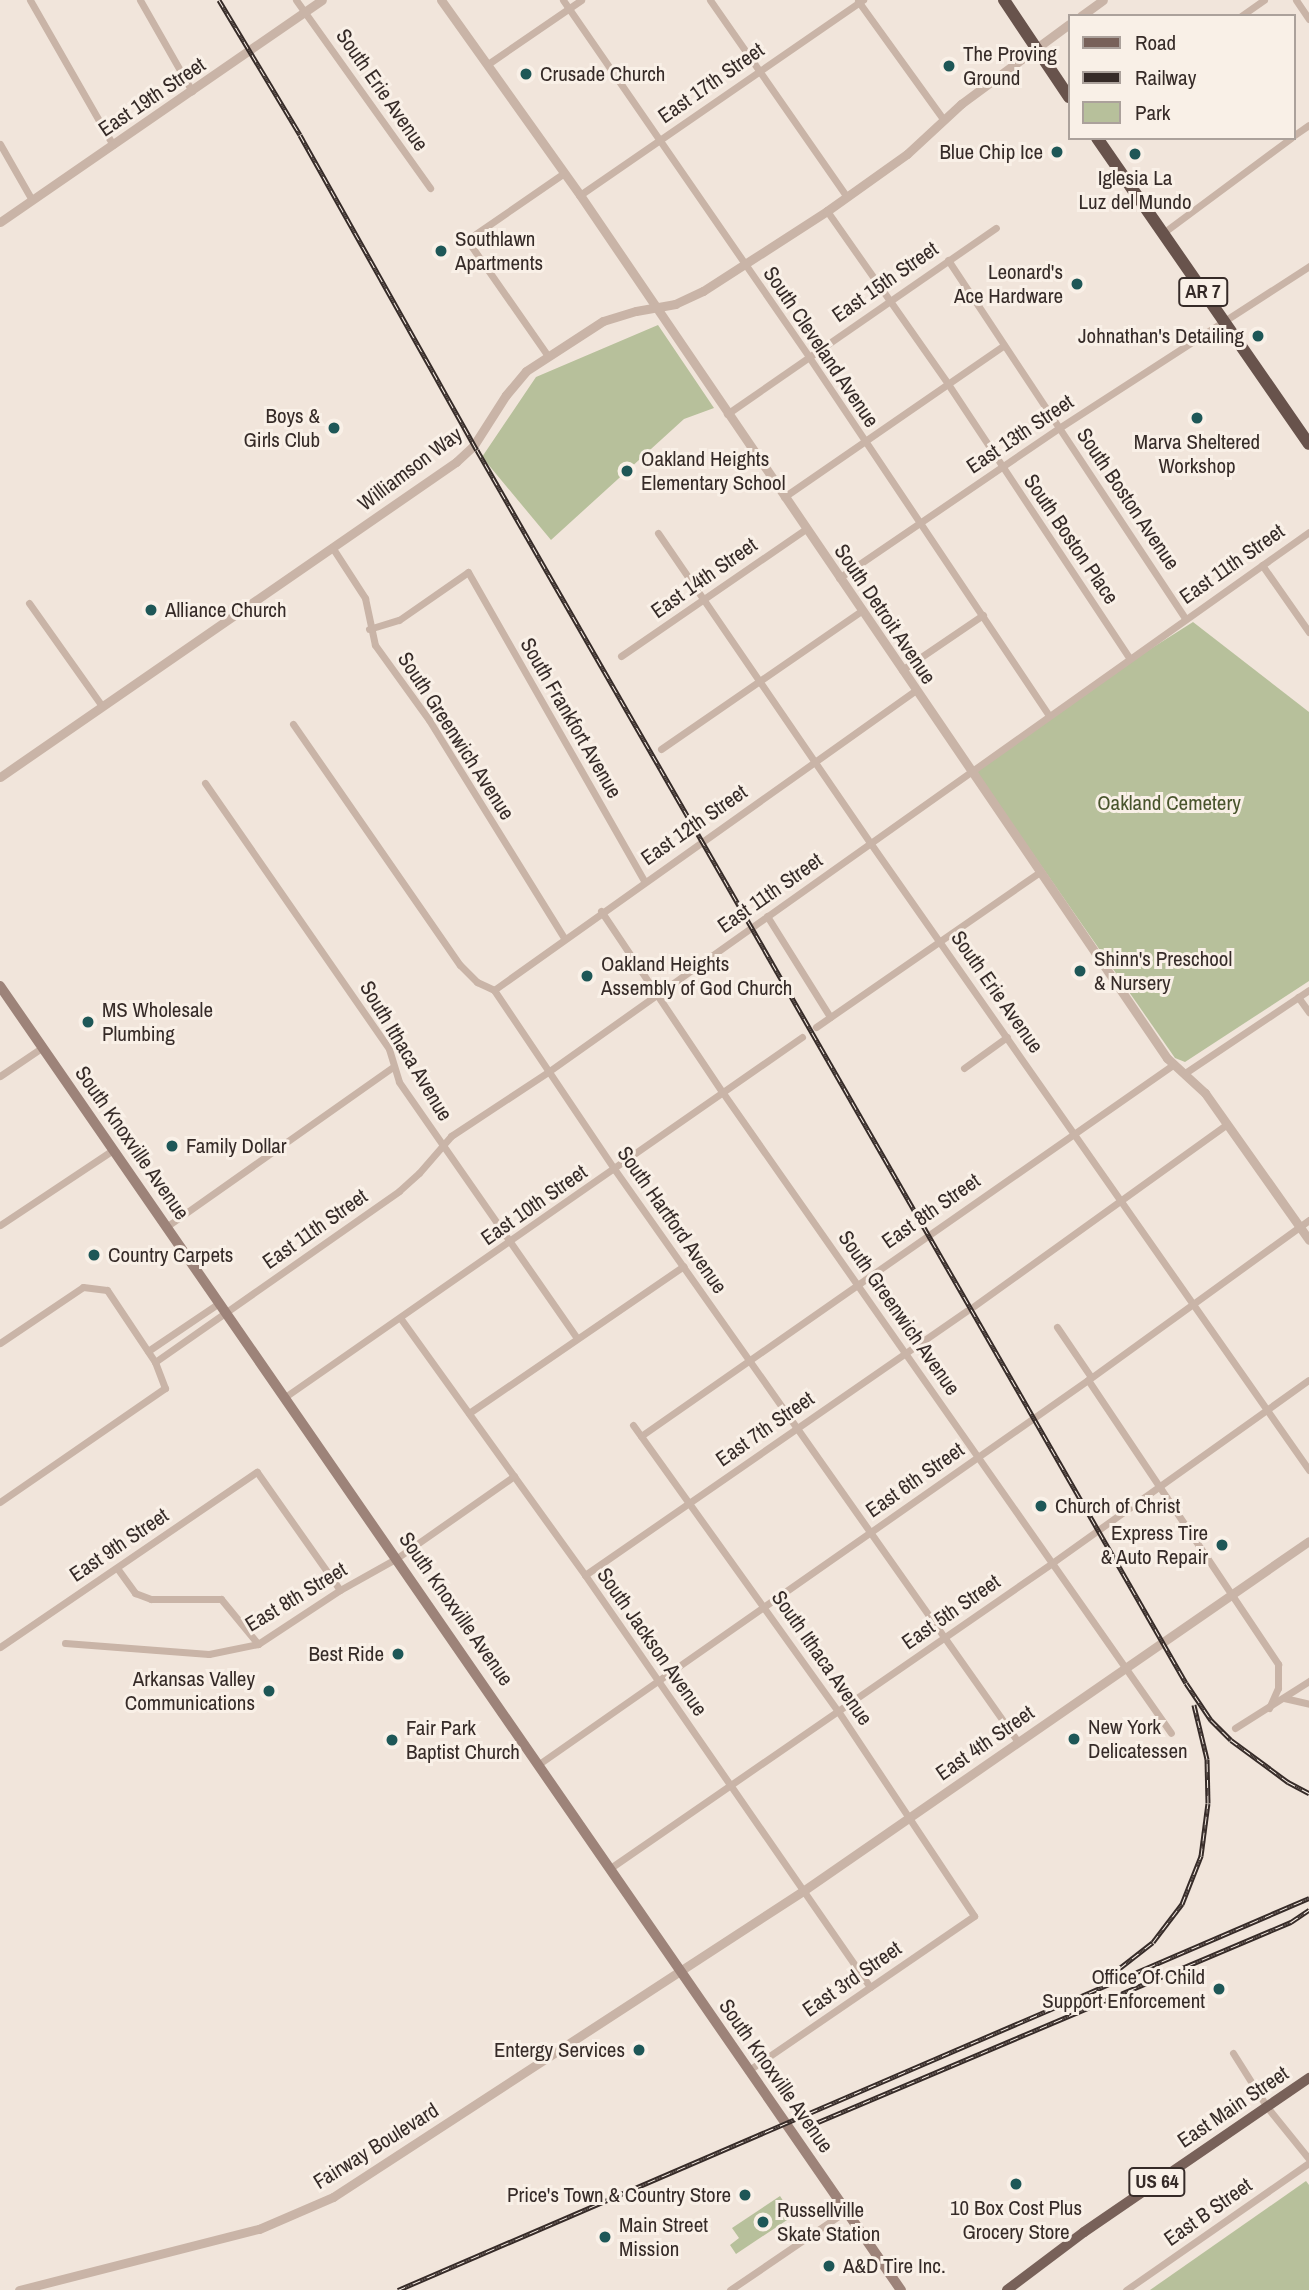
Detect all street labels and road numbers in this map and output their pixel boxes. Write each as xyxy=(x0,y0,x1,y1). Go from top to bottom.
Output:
street label: South Erie Avenue xyxy=(330,24,434,156)
street label: East 17th Street xyxy=(653,37,769,129)
street label: East 19th Street xyxy=(94,52,210,142)
street label: East 15th Street xyxy=(827,236,943,328)
street label: South Cleveland Avenue xyxy=(758,262,884,432)
road number: AR 7 xyxy=(1177,276,1229,308)
street label: East 13th Street xyxy=(962,389,1078,479)
street label: Williamson Way xyxy=(353,422,467,516)
street label: South Boston Avenue xyxy=(1071,423,1185,575)
street label: South Boston Place xyxy=(1018,469,1124,609)
street label: East 11th Street xyxy=(1175,519,1289,609)
street label: East 14th Street xyxy=(646,532,762,624)
street label: South Detroit Avenue xyxy=(829,539,941,689)
street label: South Frankfort Avenue xyxy=(515,633,627,803)
street label: South Greenwich Avenue xyxy=(392,647,520,825)
street label: East 12th Street xyxy=(636,779,752,871)
street label: East 11th Street xyxy=(713,848,827,938)
street label: South Erie Avenue xyxy=(945,926,1049,1058)
street label: South Ithaca Avenue xyxy=(354,976,458,1126)
street label: South Knoxville Avenue xyxy=(69,1061,195,1225)
street label: South Hartford Avenue xyxy=(612,1141,732,1299)
street label: East 10th Street xyxy=(476,1159,592,1251)
street label: East 8th Street xyxy=(877,1168,985,1254)
street label: East 11th Street xyxy=(258,1184,372,1274)
street label: South Greenwich Avenue xyxy=(832,1226,966,1400)
street label: East 7th Street xyxy=(711,1386,819,1472)
street label: East 6th Street xyxy=(861,1437,969,1523)
street label: East 9th Street xyxy=(65,1503,173,1587)
street label: South Knoxville Avenue xyxy=(393,1527,519,1691)
street label: East 8th Street xyxy=(241,1557,351,1637)
street label: South Jackson Avenue xyxy=(591,1563,713,1721)
street label: East 5th Street xyxy=(897,1569,1005,1655)
street label: South Ithaca Avenue xyxy=(766,1585,878,1731)
street label: East 4th Street xyxy=(931,1700,1039,1786)
street label: East 3rd Street xyxy=(798,1936,906,2022)
street label: South Knoxville Avenue xyxy=(713,1994,839,2158)
street label: East Main Street xyxy=(1173,2061,1293,2153)
street label: Fairway Boulevard xyxy=(309,2098,443,2194)
road number: US 64 xyxy=(1127,2166,1187,2198)
street label: East B Street xyxy=(1159,2173,1257,2251)

